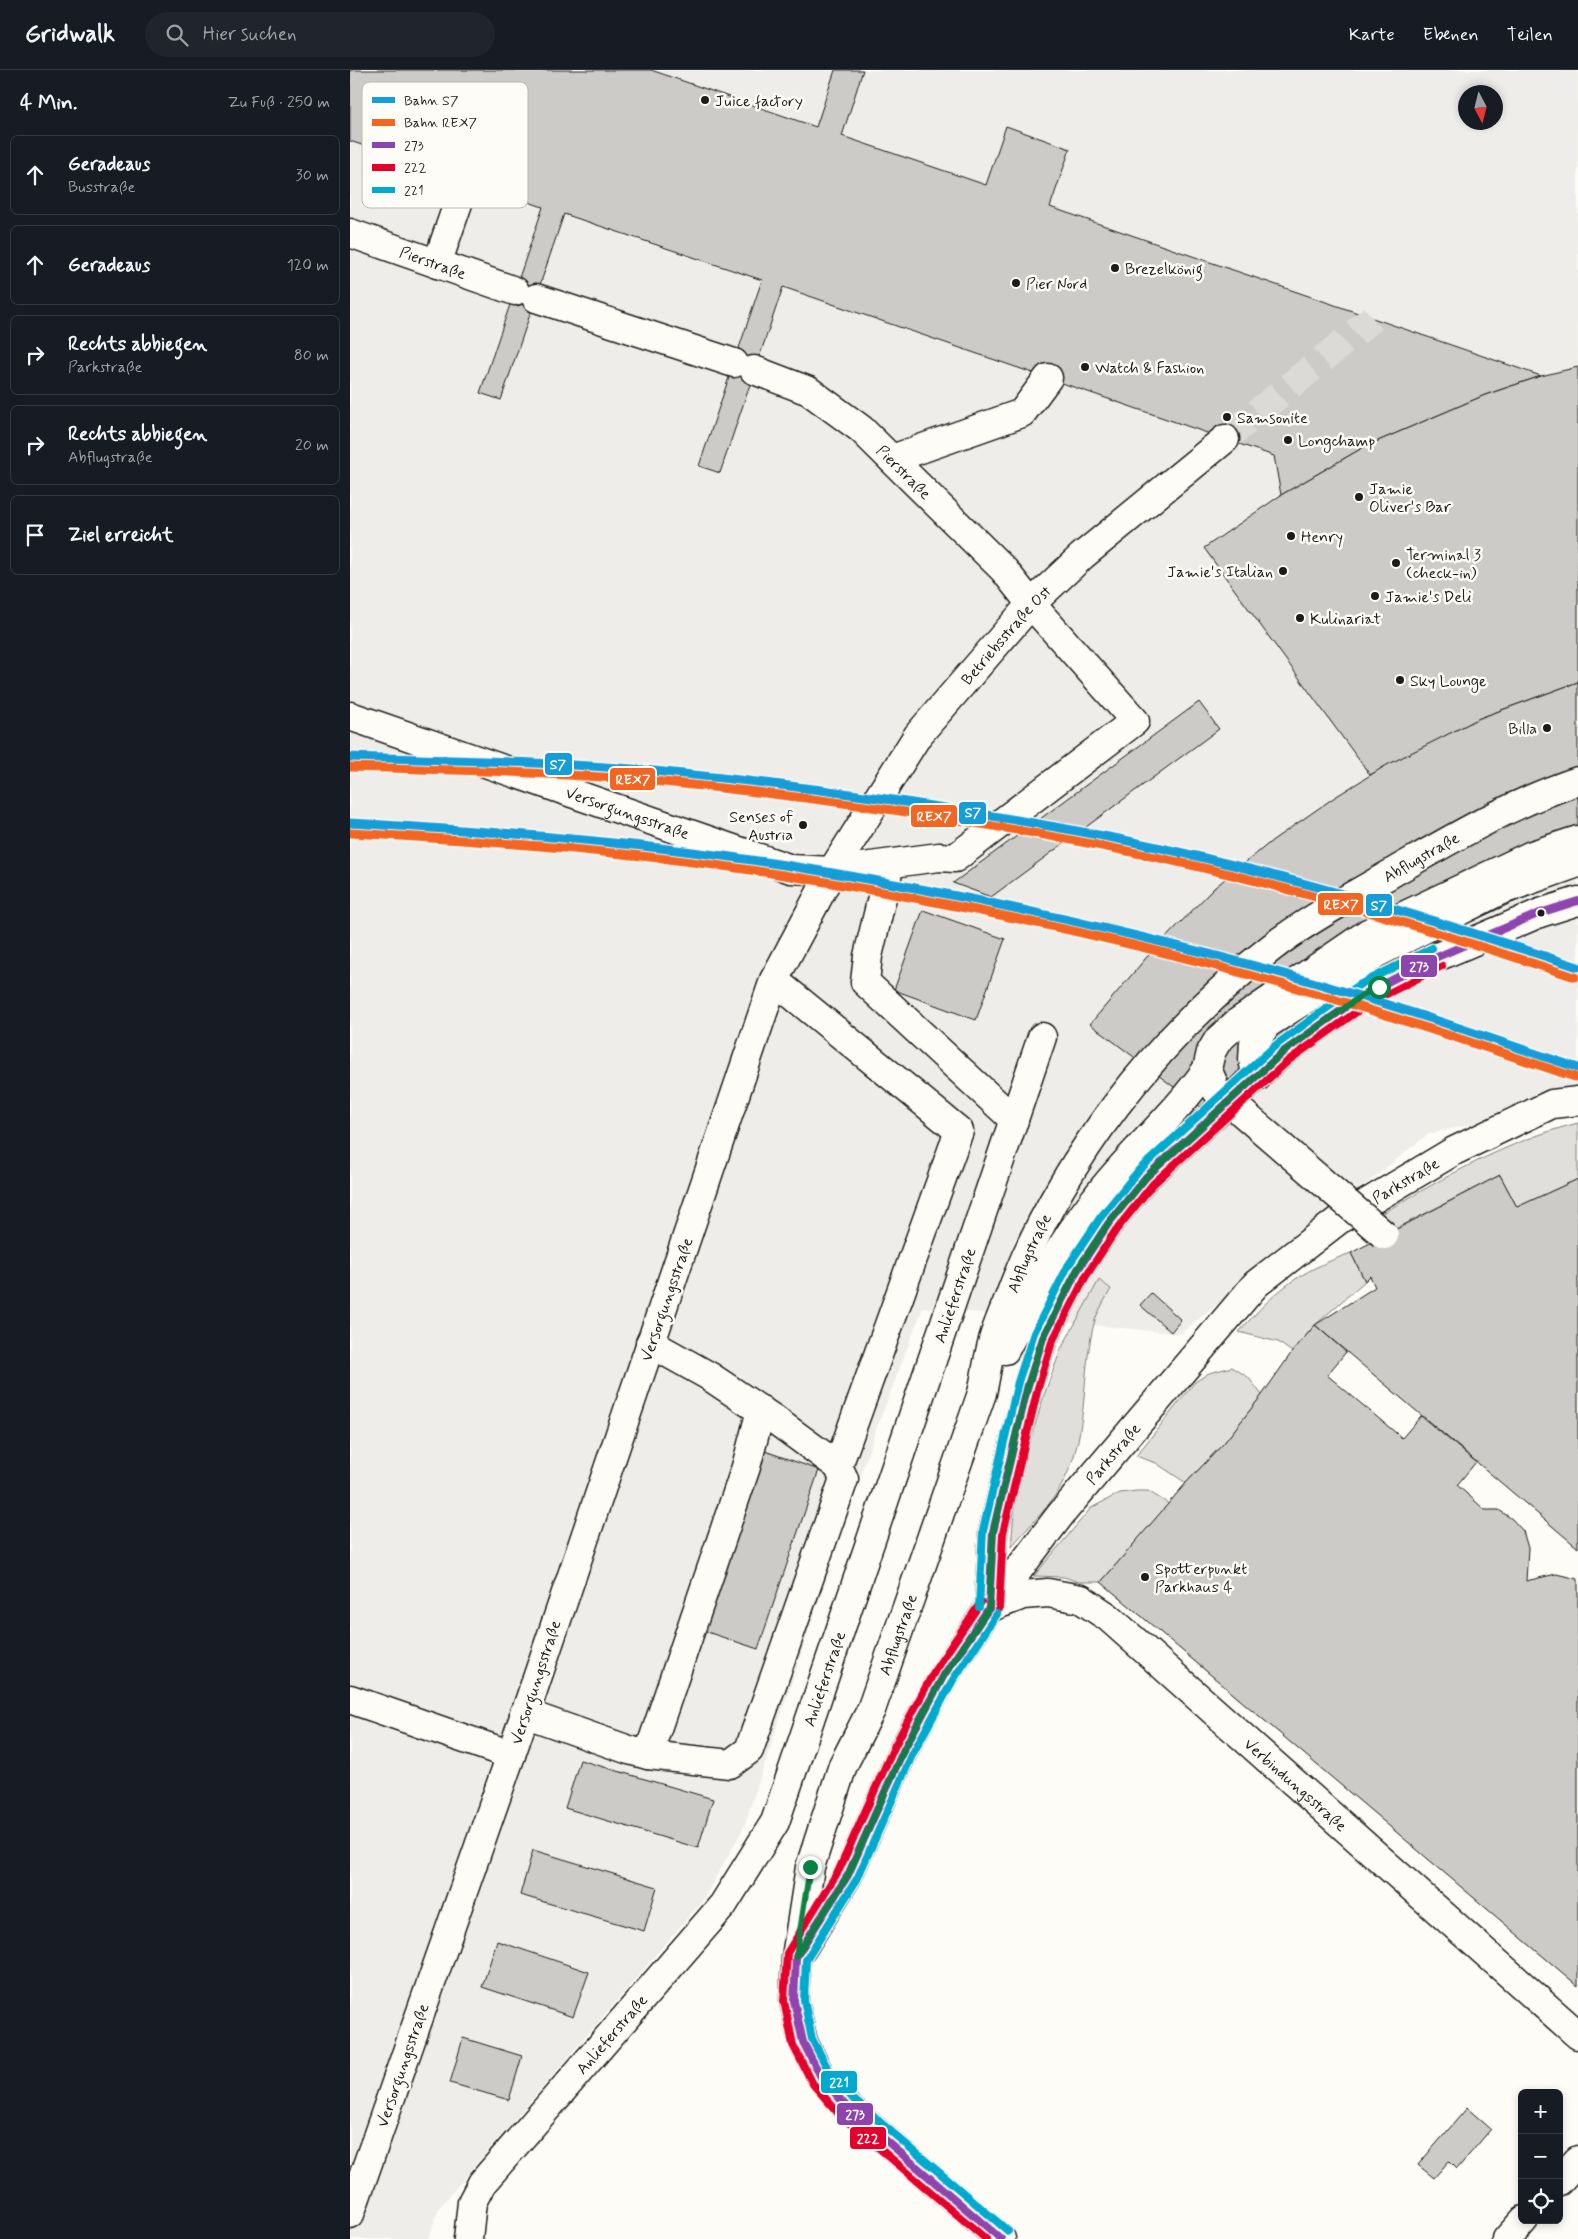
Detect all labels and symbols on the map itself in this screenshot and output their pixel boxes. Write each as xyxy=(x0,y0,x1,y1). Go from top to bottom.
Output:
legend xyxy=(362,82,528,208)
north arrow xyxy=(1458,85,1503,130)
place label: Juice factory xyxy=(715,91,803,112)
text: Bahn S7 xyxy=(404,92,459,110)
marker: Juice factory xyxy=(699,94,711,106)
text: Bahn REX7 xyxy=(404,114,478,132)
text: 273 xyxy=(404,137,424,155)
text: 222 xyxy=(404,159,427,177)
text: 221 xyxy=(404,182,424,200)
street label: Pierstraße xyxy=(396,242,469,285)
place label: Brezelkönig xyxy=(1125,259,1203,281)
marker: Brezelkönig xyxy=(1109,262,1121,274)
place label: Pier Nord xyxy=(1026,274,1087,295)
marker: Pier Nord xyxy=(1010,277,1022,289)
place label: Watch & Fashion xyxy=(1095,358,1204,379)
marker: Watch & Fashion xyxy=(1079,361,1091,373)
place label: Samsonite xyxy=(1237,408,1308,429)
marker: Samsonite xyxy=(1221,411,1233,423)
place label: Longchamp xyxy=(1298,431,1375,453)
marker: Longchamp xyxy=(1282,434,1294,446)
street label: Pierstraße xyxy=(871,441,935,505)
place label: Jamie Oliver's Bar xyxy=(1369,479,1452,518)
marker: Jamie Oliver's Bar xyxy=(1353,491,1365,503)
place label: Henry xyxy=(1301,527,1343,548)
marker: Henry xyxy=(1285,530,1297,542)
place label: Terminal 3 (check-in) xyxy=(1406,545,1481,584)
marker: Terminal 3 (check-in) xyxy=(1390,557,1402,569)
place label: Jamie's Italian xyxy=(1167,562,1273,583)
marker: Jamie's Italian xyxy=(1277,565,1289,577)
street label: Betriebsstraße Ost xyxy=(957,582,1056,690)
place label: Jamie's Deli xyxy=(1385,587,1472,608)
marker: Jamie's Deli xyxy=(1369,590,1381,602)
place label: Kulinariat xyxy=(1310,609,1381,630)
marker: Kulinariat xyxy=(1294,612,1306,624)
place label: Sky Lounge xyxy=(1410,671,1487,693)
marker: Sky Lounge xyxy=(1394,674,1406,686)
place label: Billa xyxy=(1508,719,1537,740)
marker: Billa xyxy=(1541,722,1553,734)
line badge: S7 xyxy=(544,752,573,776)
text: S7 xyxy=(550,756,567,774)
line badge: REX7 xyxy=(609,767,656,791)
text: REX7 xyxy=(616,771,651,789)
street label: Versorgungsstraße xyxy=(563,783,692,845)
line badge: S7 xyxy=(958,801,987,825)
line badge: REX7 xyxy=(910,804,958,828)
text: S7 xyxy=(965,804,982,822)
place label: Senses of Austria xyxy=(729,807,793,846)
text: REX7 xyxy=(917,808,952,826)
marker: Senses of Austria xyxy=(797,819,809,831)
street label: Abflugstraße xyxy=(1380,828,1463,888)
line badge: REX7 xyxy=(1317,892,1364,916)
line badge: S7 xyxy=(1365,893,1393,917)
text: REX7 xyxy=(1324,896,1359,914)
text: S7 xyxy=(1371,897,1388,915)
unlabelled marker xyxy=(1536,908,1546,918)
line badge: 273 xyxy=(1400,954,1438,978)
text: 273 xyxy=(1409,958,1429,976)
route start xyxy=(1368,976,1391,999)
street label: Parkstraße xyxy=(1369,1153,1444,1209)
street label: Abflugstraße xyxy=(1003,1210,1057,1296)
street label: Versorgungsstraße xyxy=(636,1235,699,1364)
street label: Anlieferstraße xyxy=(930,1245,982,1346)
street label: Parkstraße xyxy=(1082,1419,1146,1489)
place label: Spotterpunkt Parkhaus 4 xyxy=(1155,1559,1247,1598)
marker: Spotterpunkt Parkhaus 4 xyxy=(1139,1571,1151,1583)
street label: Abflugstraße xyxy=(875,1591,923,1678)
street label: Versorgungsstraße xyxy=(506,1618,567,1748)
street label: Anlieferstraße xyxy=(799,1629,851,1729)
street label: Verbindungsstraße xyxy=(1239,1734,1351,1837)
route end xyxy=(799,1856,822,1879)
street label: Anlieferstraße xyxy=(572,1990,653,2079)
street label: Versorgungsstraße xyxy=(372,2001,435,2130)
line badge: 221 xyxy=(820,2070,858,2094)
text: 221 xyxy=(829,2074,849,2092)
line badge: 273 xyxy=(836,2102,874,2126)
text: 273 xyxy=(845,2106,865,2124)
line badge: 222 xyxy=(849,2126,887,2150)
text: 222 xyxy=(857,2130,880,2148)

